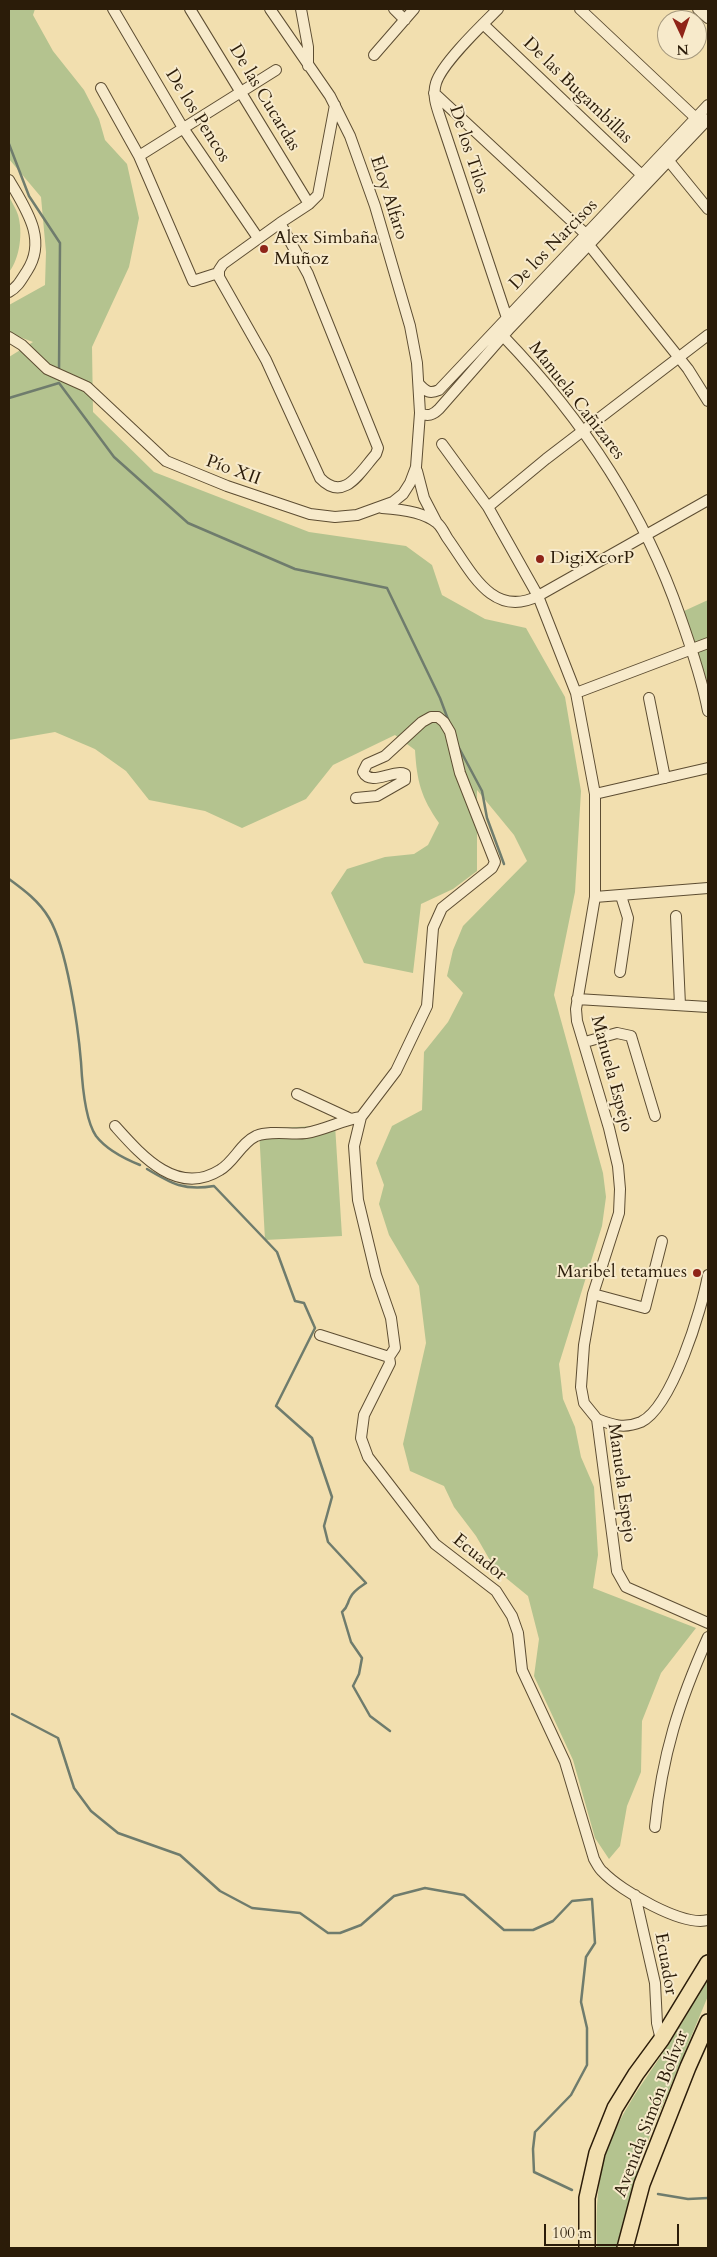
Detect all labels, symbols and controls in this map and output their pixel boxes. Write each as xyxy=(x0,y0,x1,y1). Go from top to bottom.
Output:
north arrow xyxy=(657,10,707,60)
street label: De las Bugambillas xyxy=(518,33,636,149)
text: N xyxy=(676,40,689,59)
street label: De las Cucardas xyxy=(224,41,304,155)
street label: De los Pencos xyxy=(160,65,234,167)
street label: De los Tilos xyxy=(444,103,492,197)
street label: Eloy Alfaro xyxy=(364,153,412,243)
street label: De los Narcisos xyxy=(505,195,603,295)
place label: Alex Simbaña Muñoz xyxy=(274,228,378,270)
marker: Alex Simbaña Muñoz xyxy=(258,243,270,255)
street label: Manuela Cañizares xyxy=(523,338,629,464)
street label: Pío XII xyxy=(203,451,263,491)
place label: DigiXcorP xyxy=(550,548,634,570)
marker: DigiXcorP xyxy=(534,553,546,565)
street label: Manuela Espejo xyxy=(585,1013,637,1135)
place label: Maribel tetamues xyxy=(557,1262,687,1284)
marker: Maribel tetamues xyxy=(691,1267,703,1279)
street label: Manuela Espejo xyxy=(602,1422,640,1544)
street label: Ecuador xyxy=(448,1530,510,1586)
street label: Ecuador xyxy=(649,1931,681,1997)
street label: Avenida Simón Bolívar xyxy=(610,2028,694,2200)
scale bar xyxy=(547,2214,682,2246)
text: 100 m xyxy=(552,2223,592,2243)

